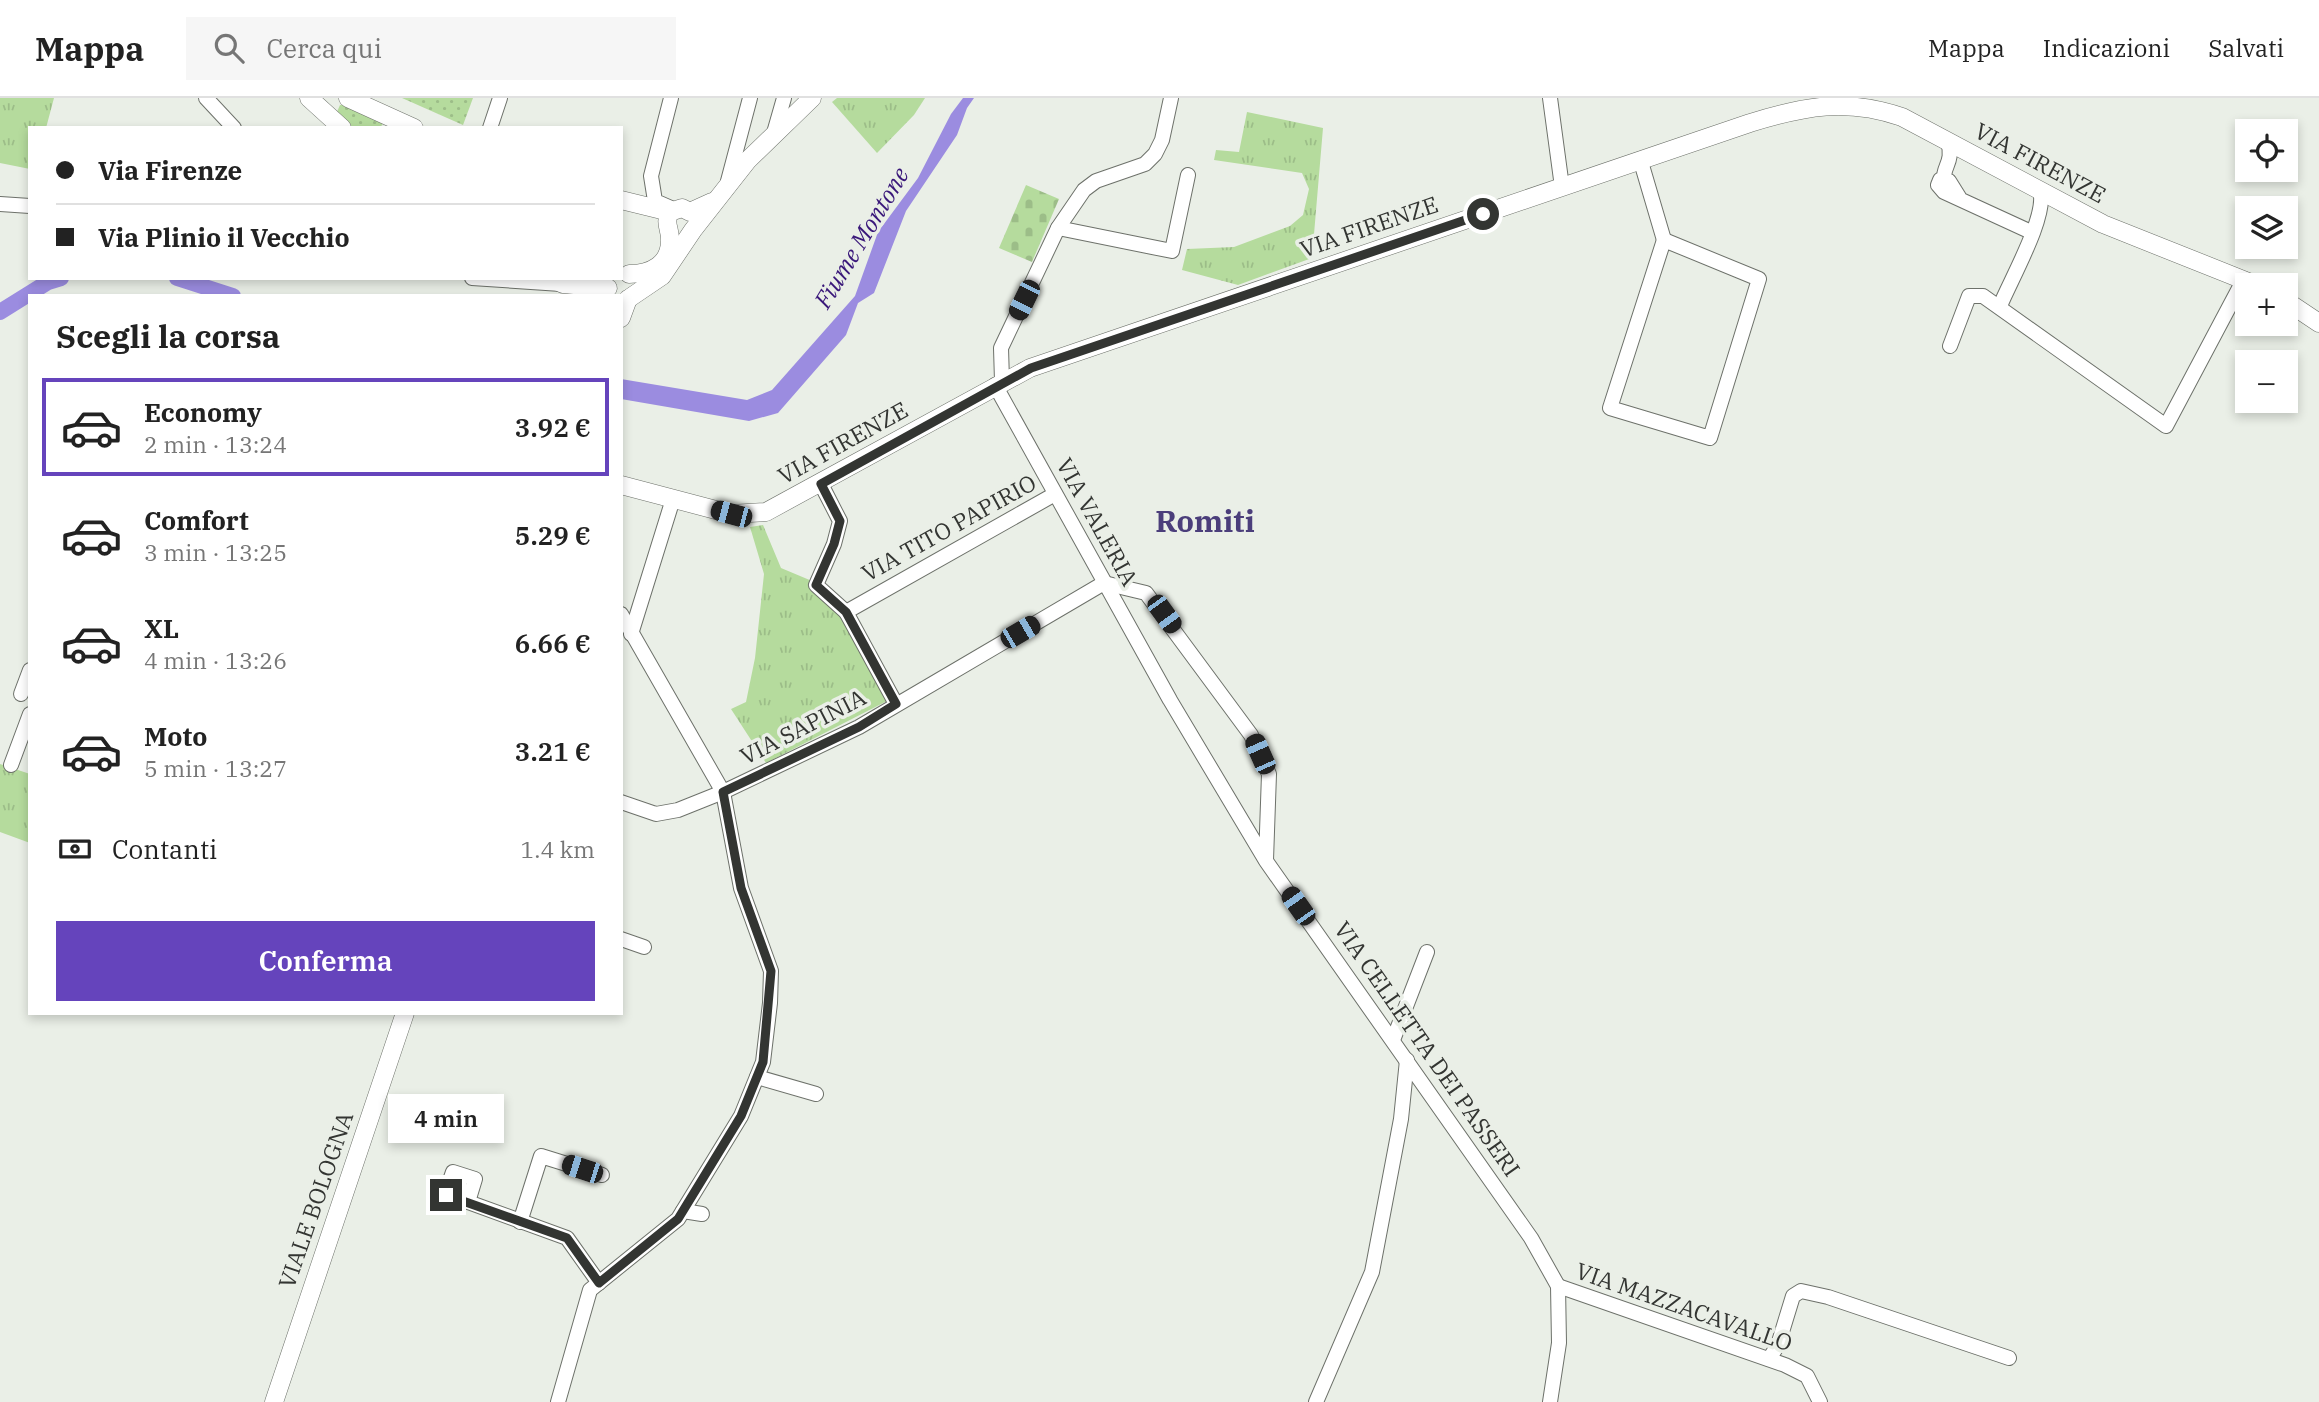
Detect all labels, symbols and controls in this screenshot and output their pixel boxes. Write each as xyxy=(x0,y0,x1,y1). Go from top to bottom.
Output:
search box xyxy=(186,17,676,80)
text: Mappa xyxy=(35,27,144,70)
icon: search xyxy=(210,29,248,67)
text: Cerca qui xyxy=(266,31,382,65)
text: Mappa xyxy=(1928,32,2005,64)
text: Indicazioni xyxy=(2043,32,2170,64)
text: Salvati xyxy=(2208,32,2284,64)
street label: VIA FIRENZE xyxy=(1970,115,2111,209)
map controls xyxy=(2235,119,2298,413)
button: locate xyxy=(2235,119,2298,182)
text: Via Firenze xyxy=(98,153,242,187)
water label: Fiume Montone xyxy=(806,161,916,315)
street label: VIA FIRENZE xyxy=(1296,188,1442,264)
button: layers xyxy=(2235,196,2298,259)
route start xyxy=(1467,198,1499,230)
text: Via Plinio il Vecchio xyxy=(98,220,350,254)
button: + xyxy=(2235,273,2298,336)
car xyxy=(1006,277,1043,323)
text: Scegli la corsa xyxy=(56,315,280,357)
button: − xyxy=(2235,350,2298,413)
street label: VIA FIRENZE xyxy=(772,394,913,490)
text: Economy xyxy=(144,395,262,429)
icon: car xyxy=(60,396,123,459)
text: 3.92 € xyxy=(515,410,591,444)
text: 2 min · 13:24 xyxy=(144,429,287,459)
street label: VIA VALERIA xyxy=(1050,452,1145,591)
street label: VIA TITO PAPIRIO xyxy=(856,467,1041,588)
car xyxy=(708,498,755,530)
district label: Romiti xyxy=(1155,501,1255,540)
text: Comfort xyxy=(144,503,249,537)
icon: car xyxy=(60,504,123,567)
text: 5.29 € xyxy=(515,518,591,552)
text: 3 min · 13:25 xyxy=(144,537,287,567)
car xyxy=(1144,591,1185,637)
text: XL xyxy=(144,611,179,645)
icon: car xyxy=(60,612,123,675)
car xyxy=(997,612,1044,652)
text: 6.66 € xyxy=(515,626,591,660)
text: 4 min · 13:26 xyxy=(144,645,287,675)
street label: VIA SAPINIA xyxy=(735,681,871,771)
text: Moto xyxy=(144,719,207,753)
icon: car xyxy=(60,720,123,783)
car xyxy=(1242,731,1279,777)
text: 3.21 € xyxy=(515,734,591,768)
text: 5 min · 13:27 xyxy=(144,753,287,783)
icon: cash xyxy=(56,830,94,868)
text: Contanti xyxy=(112,832,217,866)
text: 1.4 km xyxy=(521,834,595,864)
car xyxy=(1278,883,1319,929)
street label: VIA CELLETTA DEI PASSERI xyxy=(1328,915,1528,1182)
button: Conferma xyxy=(56,921,595,1001)
callout: 4 min xyxy=(388,1094,504,1142)
text: 4 min xyxy=(414,1103,478,1133)
street label: VIALE BOLOGNA xyxy=(271,1107,359,1292)
car xyxy=(559,1153,606,1185)
route end xyxy=(430,1179,462,1211)
street label: VIA MAZZACAVALLO xyxy=(1572,1255,1797,1357)

